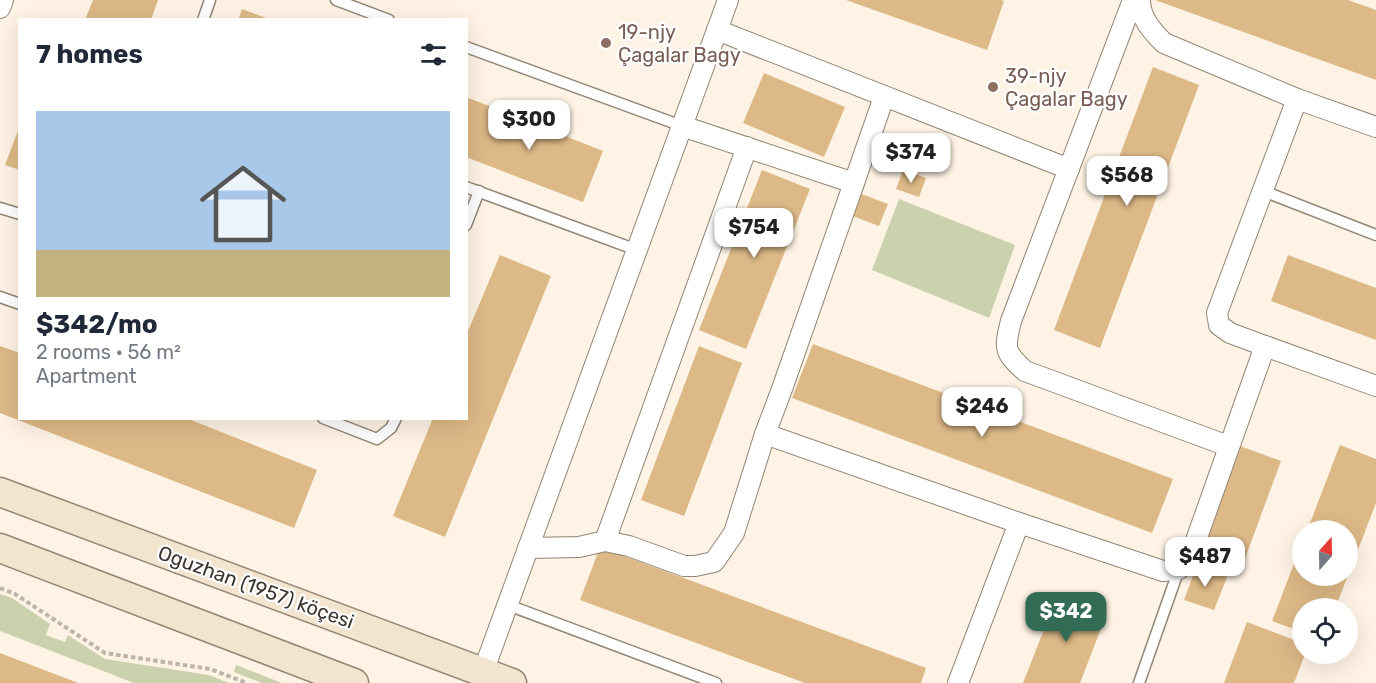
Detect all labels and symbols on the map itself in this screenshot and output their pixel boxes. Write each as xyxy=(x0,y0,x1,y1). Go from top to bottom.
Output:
place label: 19-njy Çagalar Bagy xyxy=(618,20,741,67)
marker: 19-njy Çagalar Bagy xyxy=(599,36,613,50)
place label: 39-njy Çagalar Bagy xyxy=(1005,64,1128,111)
marker: 39-njy Çagalar Bagy xyxy=(986,80,1000,94)
pin: $300 xyxy=(493,100,565,151)
pin: $374 xyxy=(875,133,947,184)
pin: $568 xyxy=(1091,156,1163,207)
pin: $754 xyxy=(718,208,790,259)
pin: $246 xyxy=(946,387,1018,438)
north arrow xyxy=(1292,520,1358,586)
pin: $487 xyxy=(1169,537,1241,588)
street label: Oguzhan (1957) köçesi xyxy=(155,540,357,634)
pin: $342 xyxy=(1030,592,1102,643)

